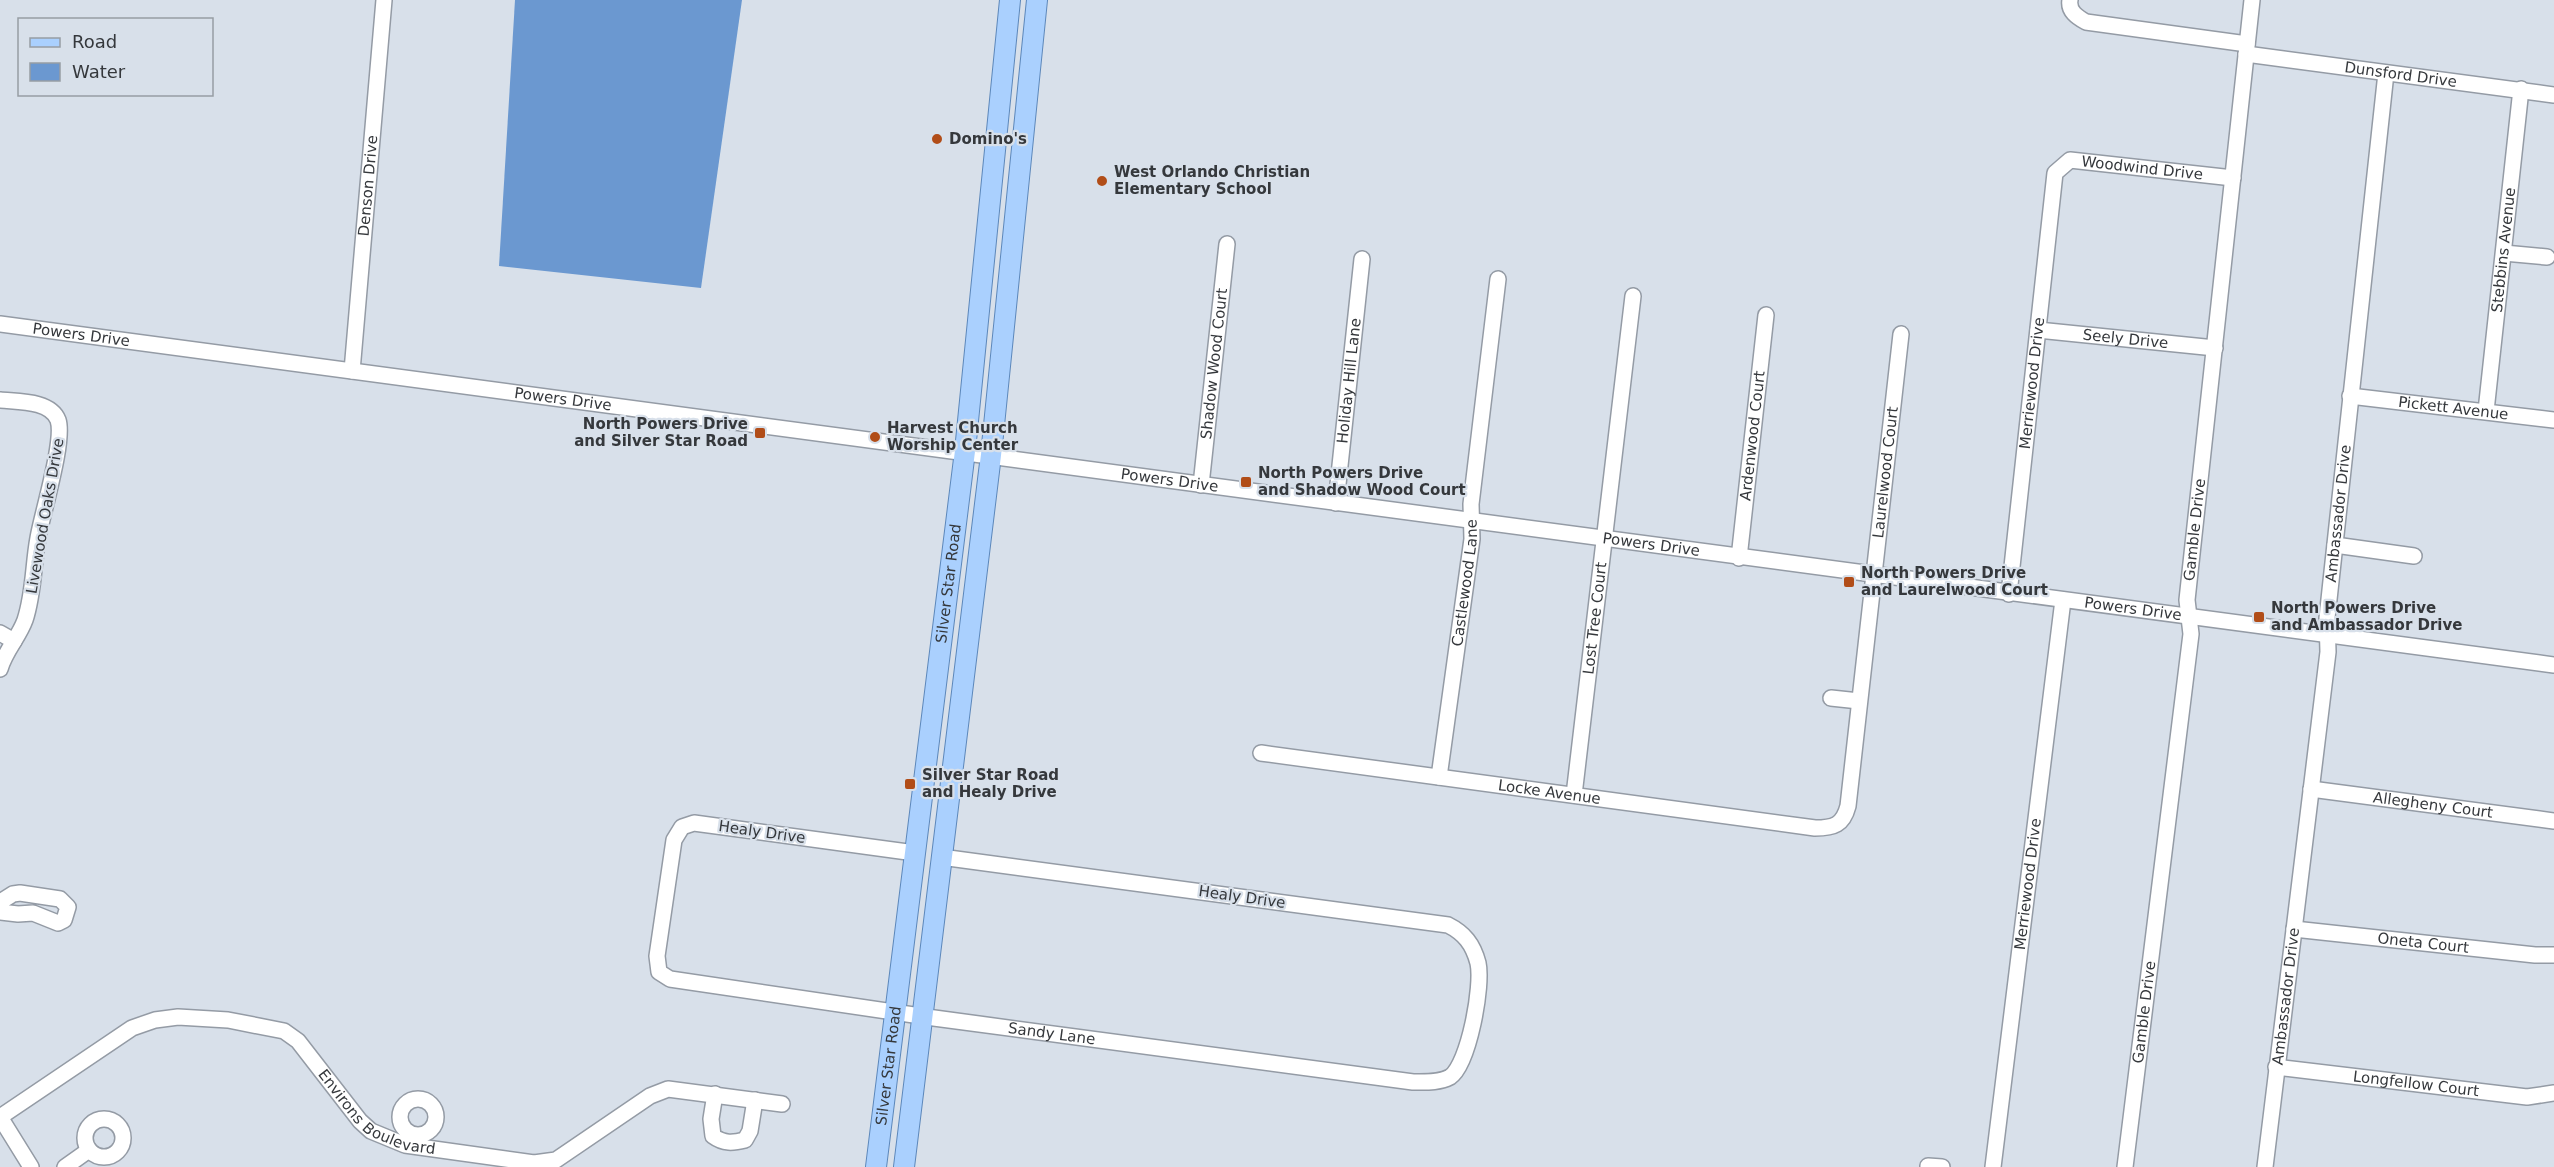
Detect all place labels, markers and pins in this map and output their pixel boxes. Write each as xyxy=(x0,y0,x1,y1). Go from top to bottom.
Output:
place label: Domino's xyxy=(949,130,1027,148)
marker: Domino's xyxy=(930,132,944,146)
place label: West Orlando Christian Elementary School xyxy=(1114,163,1310,198)
marker: West Orlando Christian Elementary School xyxy=(1095,174,1109,188)
place label: North Powers Drive and Silver Star Road xyxy=(574,415,748,450)
place label: Harvest Church Worship Center xyxy=(887,419,1019,454)
marker: North Powers Drive and Silver Star Road xyxy=(753,426,767,440)
marker: Harvest Church Worship Center xyxy=(868,430,882,444)
place label: North Powers Drive and Shadow Wood Court xyxy=(1258,464,1466,499)
marker: North Powers Drive and Shadow Wood Court xyxy=(1239,475,1253,489)
place label: North Powers Drive and Laurelwood Court xyxy=(1861,564,2048,599)
marker: North Powers Drive and Laurelwood Court xyxy=(1842,575,1856,589)
place label: North Powers Drive and Ambassador Drive xyxy=(2271,599,2462,634)
marker: North Powers Drive and Ambassador Drive xyxy=(2252,610,2266,624)
place label: Silver Star Road and Healy Drive xyxy=(922,766,1059,801)
marker: Silver Star Road and Healy Drive xyxy=(903,777,917,791)

